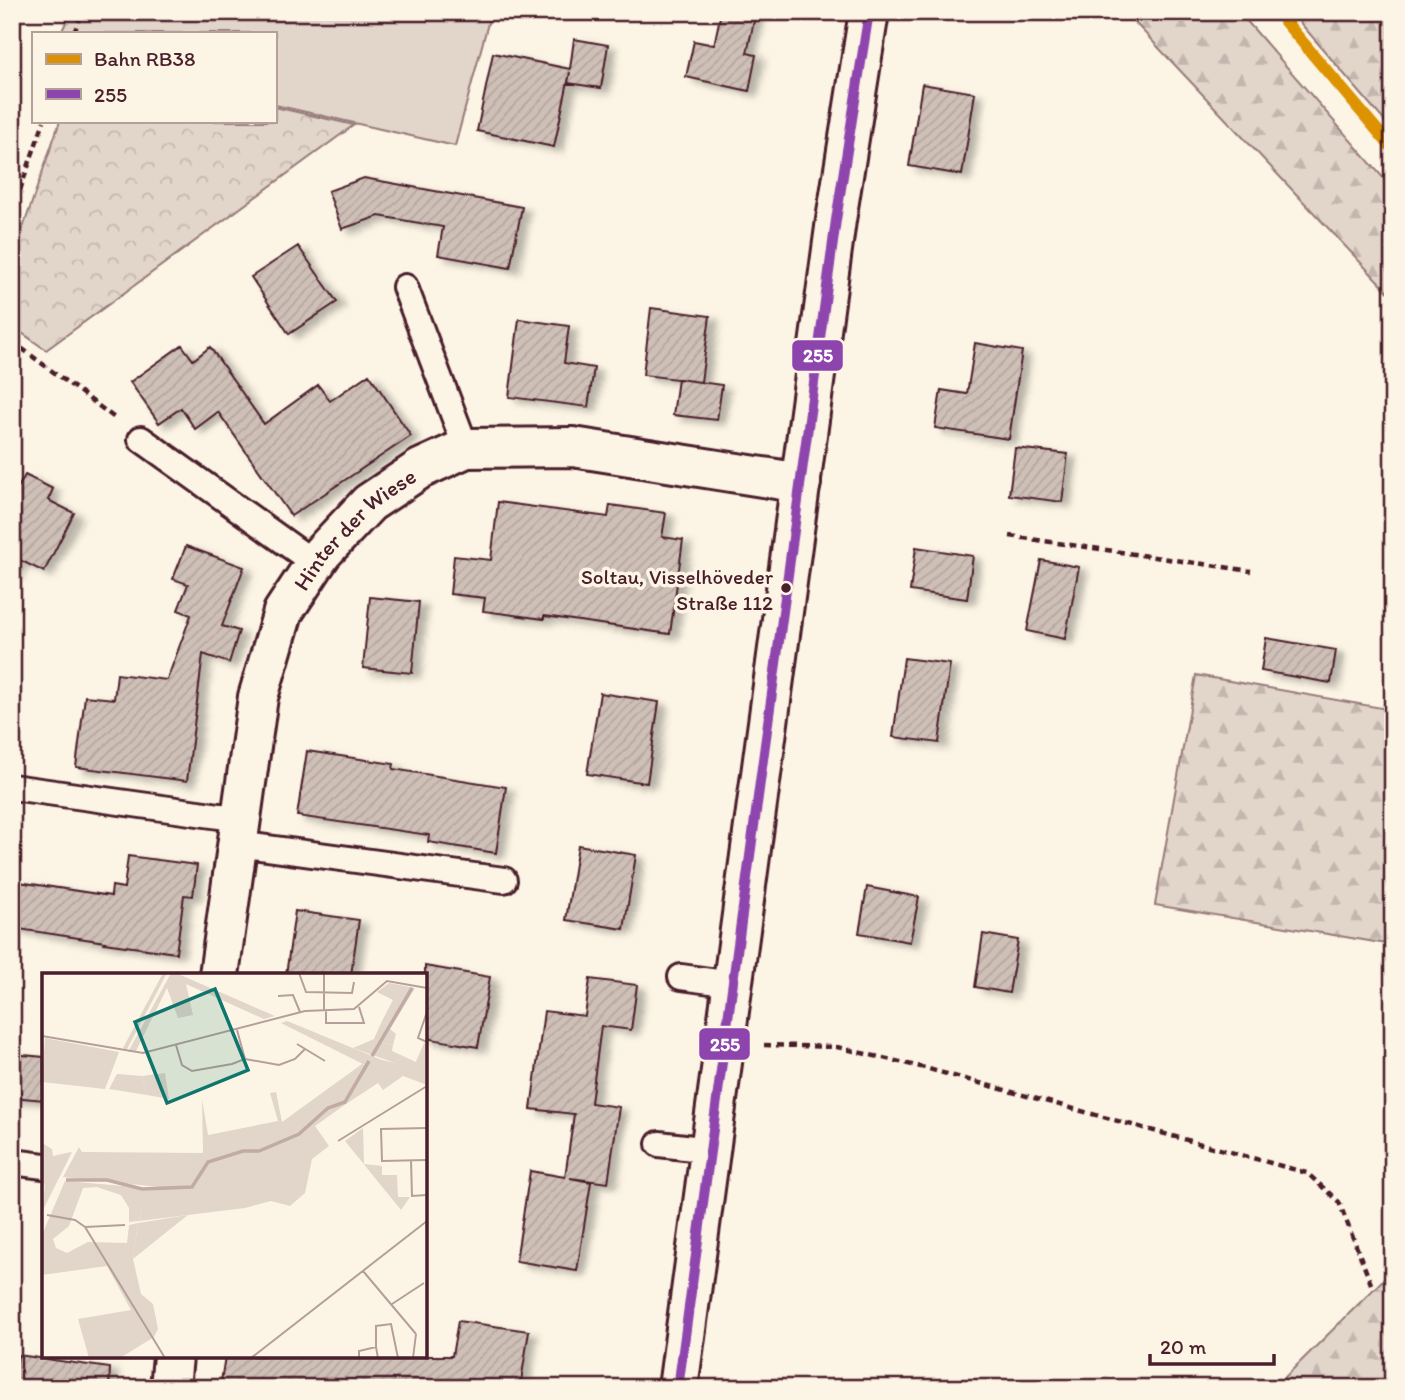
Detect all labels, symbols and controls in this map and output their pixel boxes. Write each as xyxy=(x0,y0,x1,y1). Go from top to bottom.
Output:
legend xyxy=(32,32,276,122)
text: Bahn RB38 xyxy=(94,46,195,71)
text: 255 xyxy=(94,82,127,107)
line badge: 255 xyxy=(791,339,844,372)
text: 255 xyxy=(803,344,833,367)
street label: Hinter der Wiese xyxy=(287,462,421,596)
place label: Soltau, Visselhöveder Straße 112 xyxy=(581,564,774,615)
marker: Soltau, Visselhöveder Straße 112 xyxy=(779,581,793,595)
inset map xyxy=(42,973,427,1358)
line badge: 255 xyxy=(698,1027,751,1061)
text: 255 xyxy=(710,1033,740,1056)
scale bar xyxy=(1150,1323,1274,1367)
text: 20 m xyxy=(1160,1334,1207,1359)

